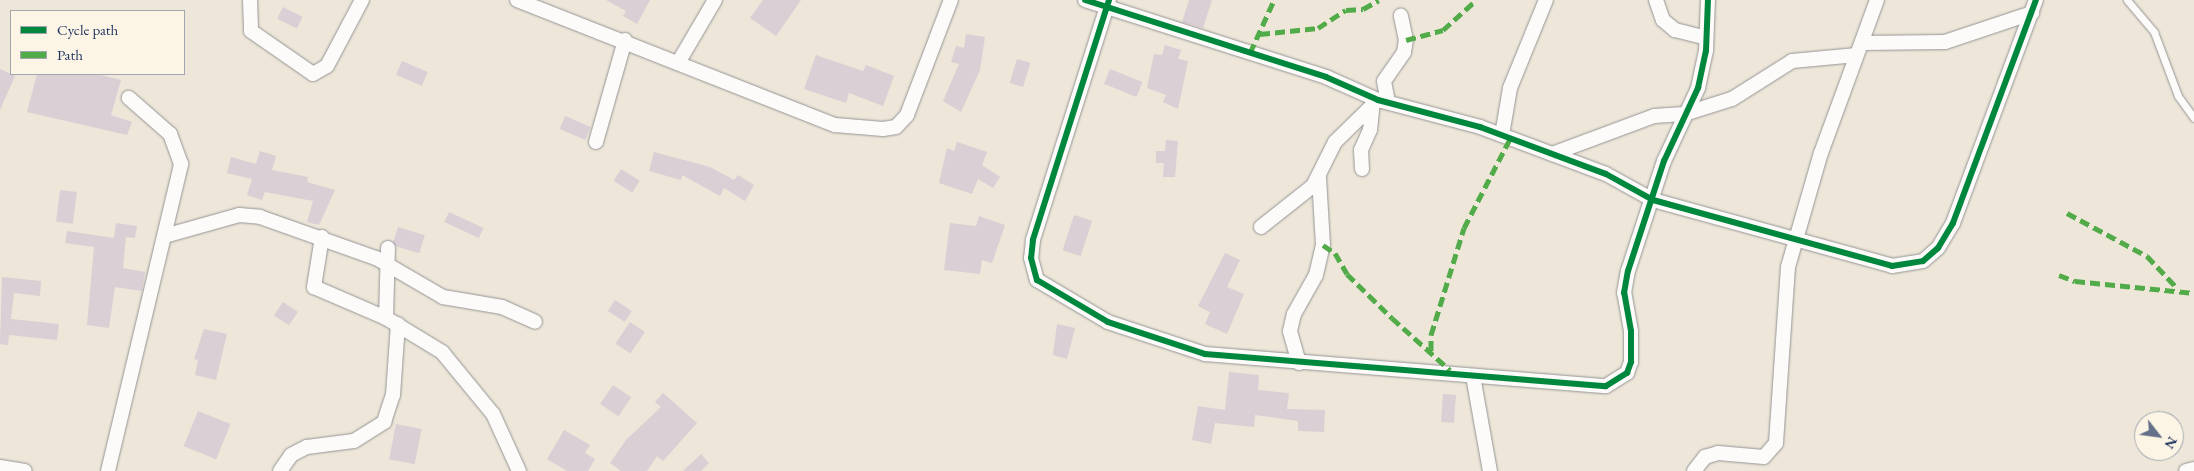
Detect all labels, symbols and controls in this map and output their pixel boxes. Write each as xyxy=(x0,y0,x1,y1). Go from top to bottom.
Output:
legend xyxy=(10,10,185,75)
text: Cycle path xyxy=(57,20,118,39)
text: Path xyxy=(57,45,83,64)
north arrow xyxy=(2134,411,2184,461)
text: N xyxy=(2161,434,2182,452)

